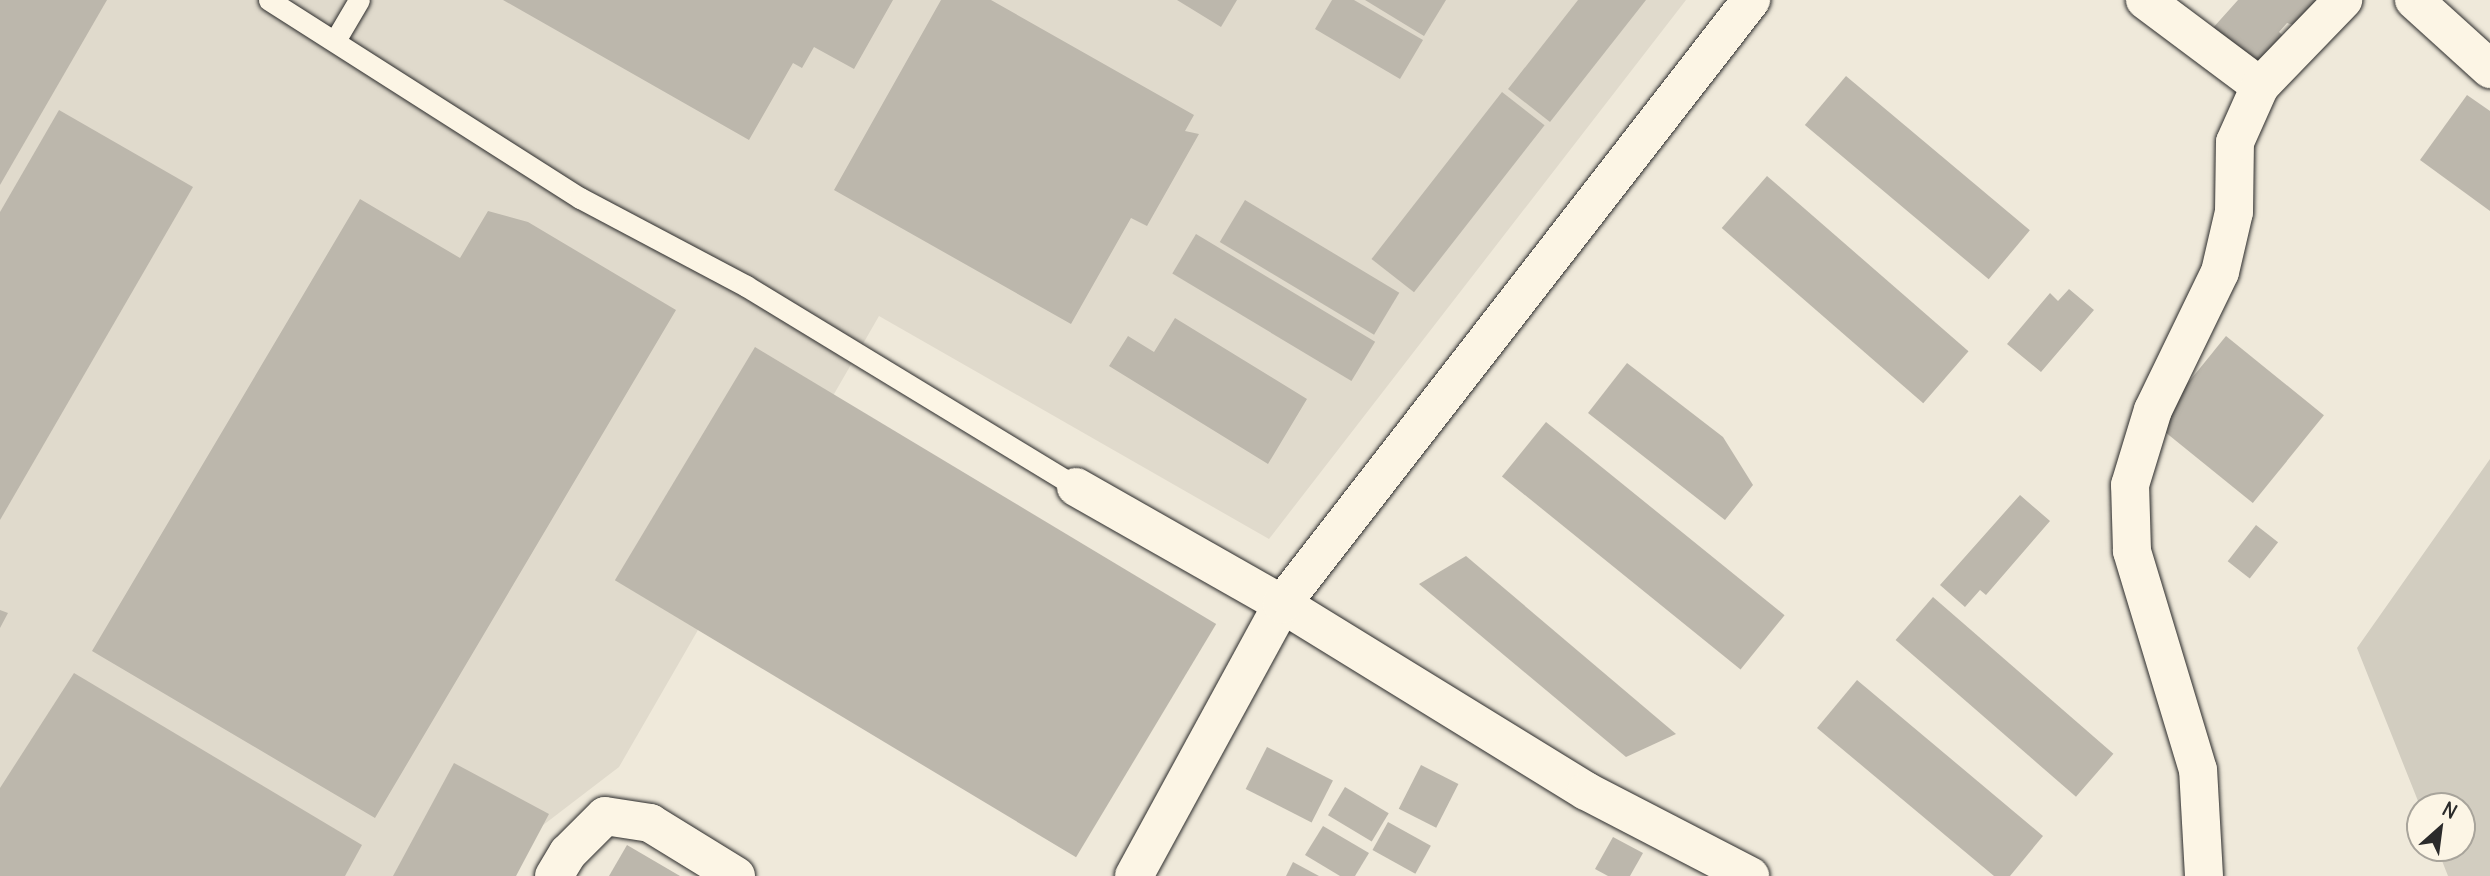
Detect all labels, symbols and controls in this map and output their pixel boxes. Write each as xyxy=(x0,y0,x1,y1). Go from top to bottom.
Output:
north arrow xyxy=(2406,792,2476,862)
text: N xyxy=(2438,797,2461,824)

